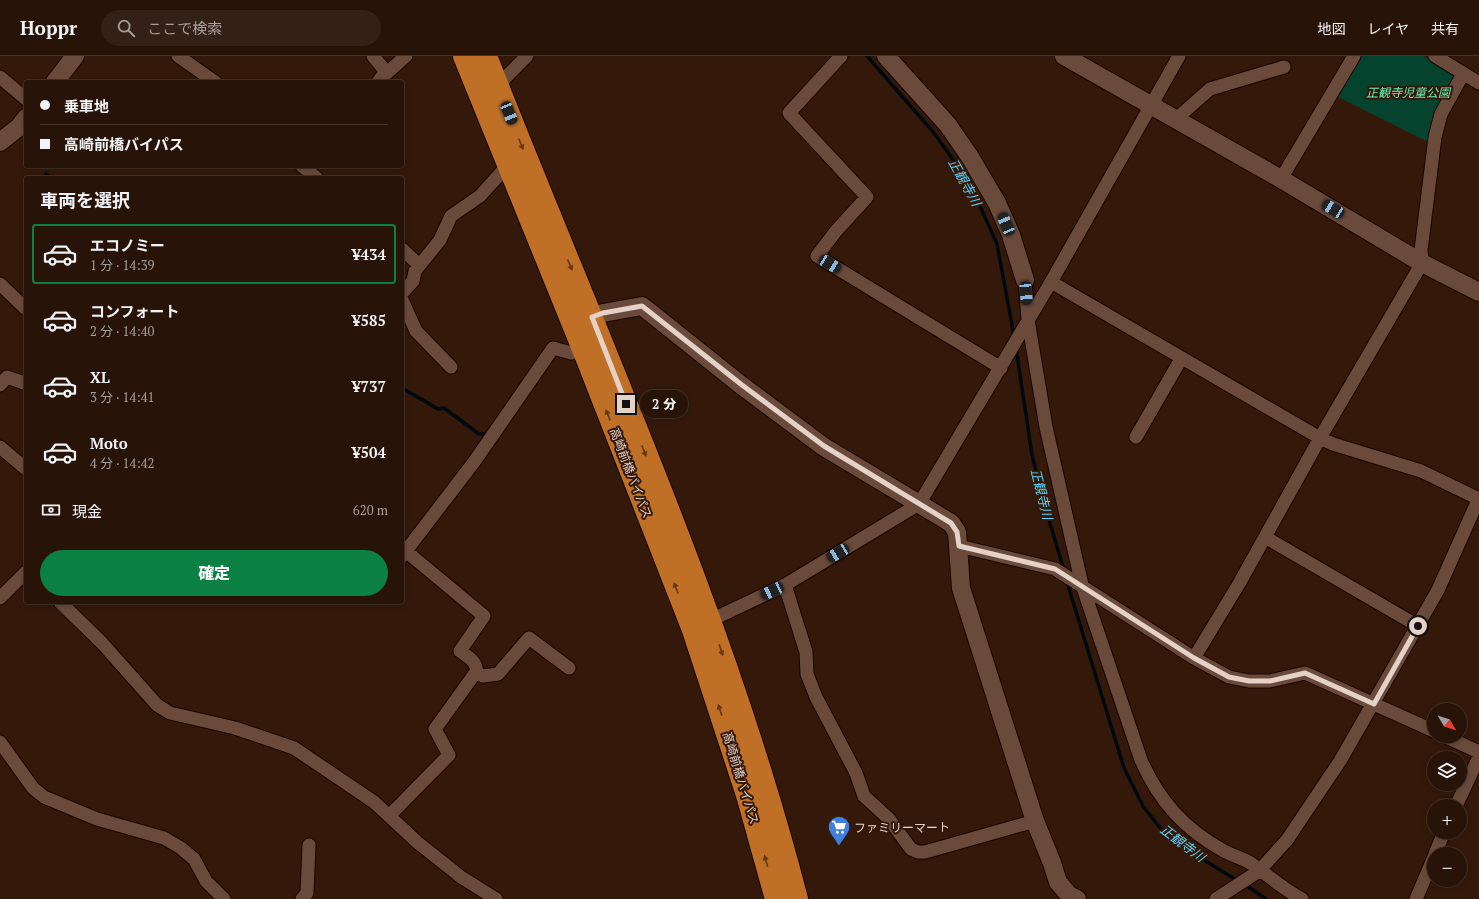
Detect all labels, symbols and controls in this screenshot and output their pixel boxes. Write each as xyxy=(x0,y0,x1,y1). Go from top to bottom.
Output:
search box xyxy=(101,10,381,46)
text: Hoppr xyxy=(20,15,77,40)
icon: search xyxy=(115,17,137,39)
text: ここで検索 xyxy=(147,18,222,38)
text: 地図 xyxy=(1317,19,1345,38)
text: レイヤ xyxy=(1367,19,1409,38)
text: 共有 xyxy=(1431,19,1459,38)
park label: 正観寺児童公園 xyxy=(1366,85,1452,100)
text: 乗車地 xyxy=(64,96,109,116)
car xyxy=(499,100,519,126)
text: 高崎前橋バイパス xyxy=(64,134,184,154)
one-way arrow xyxy=(519,139,525,151)
water label: 正観寺川 xyxy=(945,155,986,211)
text: 車両を選択 xyxy=(40,188,130,212)
car xyxy=(1320,198,1346,220)
car xyxy=(996,211,1016,237)
text: エコノミー xyxy=(90,235,165,255)
icon: car xyxy=(42,236,78,272)
text: ¥434 xyxy=(352,244,386,264)
car xyxy=(817,253,843,275)
text: 1 分 · 14:39 xyxy=(90,256,155,274)
one-way arrow xyxy=(567,259,573,270)
car xyxy=(1019,281,1033,305)
text: コンフォート xyxy=(90,301,180,321)
icon: car xyxy=(42,302,78,338)
text: ¥585 xyxy=(352,310,386,330)
text: 2 分 · 14:40 xyxy=(90,322,155,340)
text: XL xyxy=(90,367,110,387)
icon: car xyxy=(42,368,78,404)
text: ¥737 xyxy=(352,376,386,396)
text: 3 分 · 14:41 xyxy=(90,388,155,406)
callout: 2 分 xyxy=(640,390,688,418)
route end xyxy=(617,395,635,413)
text: 2 分 xyxy=(652,395,676,413)
one-way arrow xyxy=(605,408,611,420)
street label: 高崎前橋バイパス xyxy=(607,426,655,520)
text: Moto xyxy=(90,433,128,453)
icon: car xyxy=(42,434,78,470)
text: ¥504 xyxy=(352,442,386,462)
one-way arrow xyxy=(642,445,648,457)
text: 4 分 · 14:42 xyxy=(90,454,155,472)
water label: 正観寺川 xyxy=(1027,467,1058,523)
icon: cash xyxy=(40,499,62,521)
text: 現金 xyxy=(72,501,102,521)
text: 620 m xyxy=(353,501,388,519)
car xyxy=(825,542,851,564)
button: 確定 xyxy=(40,550,388,596)
car xyxy=(759,580,785,602)
one-way arrow xyxy=(673,581,679,593)
route start xyxy=(1409,617,1427,635)
one-way arrow xyxy=(718,645,724,657)
north arrow xyxy=(1427,703,1467,743)
map controls xyxy=(1427,703,1467,887)
one-way arrow xyxy=(717,704,723,716)
street label: 高崎前橋バイパス xyxy=(720,730,762,826)
button: layers xyxy=(1427,751,1467,791)
button: + xyxy=(1427,799,1467,839)
supermarket icon: ファミリーマート xyxy=(826,814,852,847)
place label: ファミリーマート xyxy=(854,820,950,835)
water label: 正観寺川 xyxy=(1157,820,1211,867)
button: − xyxy=(1427,847,1467,887)
one-way arrow xyxy=(763,855,769,867)

